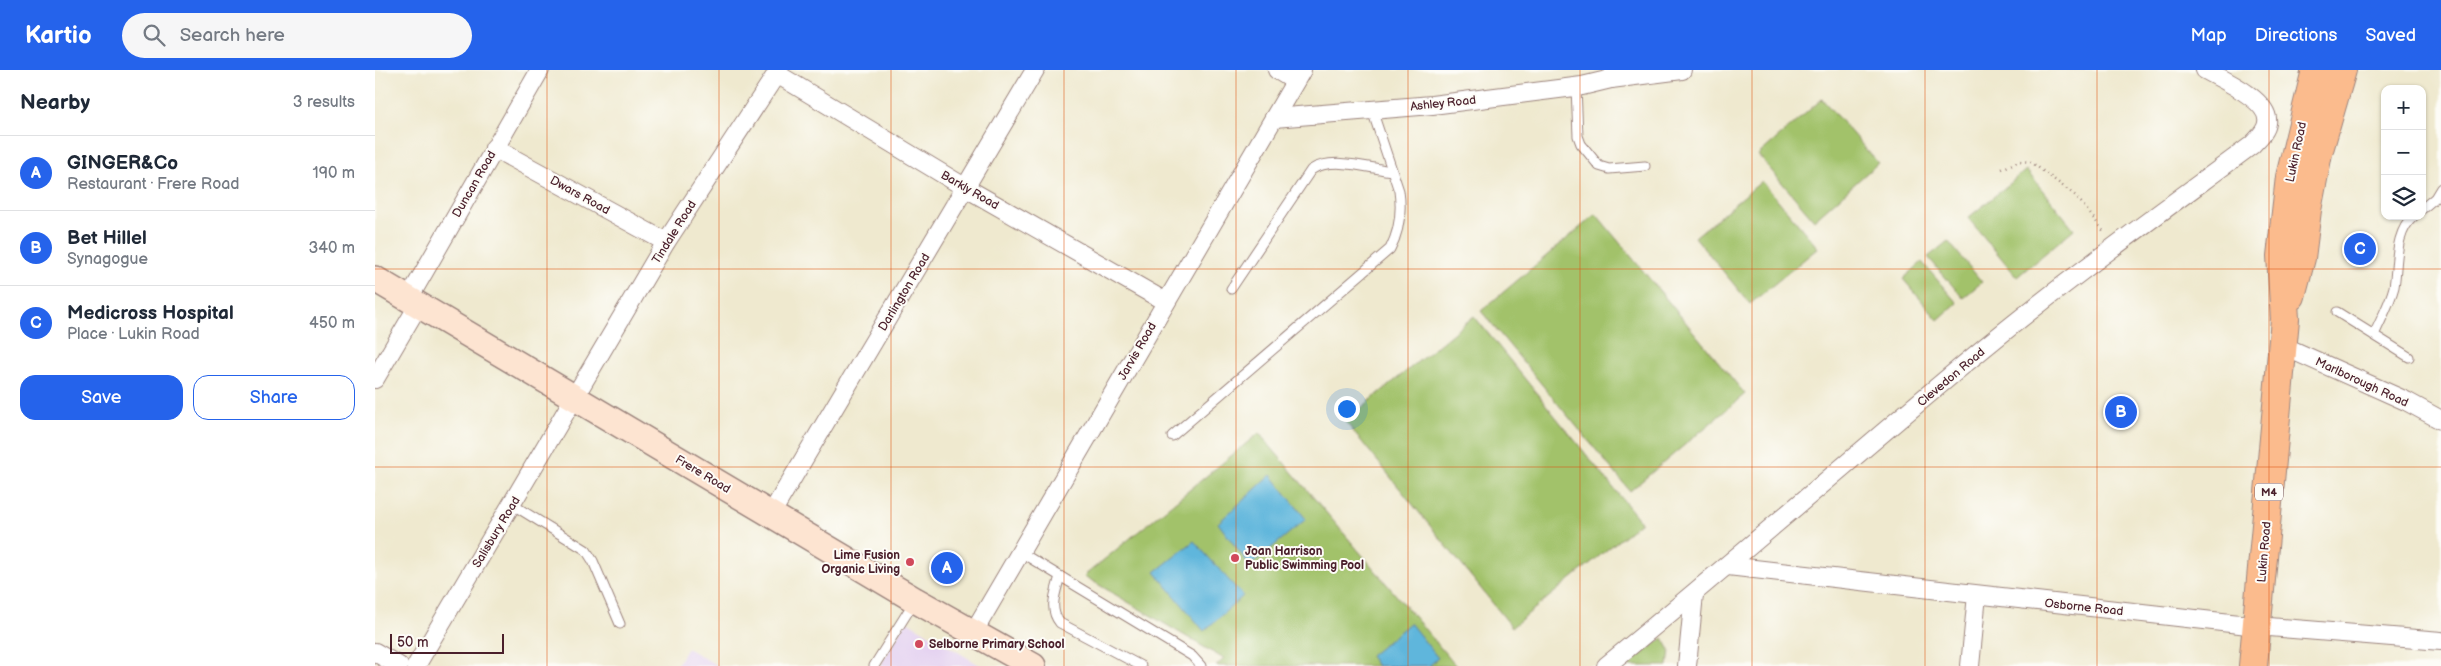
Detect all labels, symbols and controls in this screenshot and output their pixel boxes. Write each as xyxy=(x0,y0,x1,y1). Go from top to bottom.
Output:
search box xyxy=(122,13,472,58)
text: Kartio xyxy=(25,21,92,50)
icon: search xyxy=(140,21,168,49)
text: Search here xyxy=(180,24,285,47)
text: Map xyxy=(2191,25,2227,46)
text: Directions xyxy=(2255,25,2337,46)
text: Saved xyxy=(2365,25,2416,46)
map controls xyxy=(2381,85,2426,220)
button: + xyxy=(2381,85,2426,130)
text: Nearby xyxy=(20,90,90,115)
text: 3 results xyxy=(293,93,355,112)
street label: Ashley Road xyxy=(1409,93,1477,114)
street label: Lukin Road xyxy=(2283,120,2310,184)
button: − xyxy=(2381,130,2426,175)
street label: Duncan Road xyxy=(449,148,500,220)
text: GINGER&Co xyxy=(67,152,178,175)
text: A xyxy=(31,164,41,183)
text: 190 m xyxy=(313,164,355,183)
street label: Barkly Road xyxy=(938,168,1002,213)
street label: Dwars Road xyxy=(547,173,612,218)
text: Restaurant · Frere Road xyxy=(67,175,240,194)
button: layers xyxy=(2381,175,2426,220)
street label: Tindale Road xyxy=(649,198,700,267)
text: Bet Hillel xyxy=(67,227,147,250)
pin: C xyxy=(2344,230,2376,268)
text: B xyxy=(30,239,42,258)
text: 340 m xyxy=(308,239,355,258)
text: Synagogue xyxy=(67,250,148,269)
street label: Darlington Road xyxy=(875,251,934,334)
text: Medicross Hospital xyxy=(67,302,234,325)
text: C xyxy=(30,314,42,333)
text: 450 m xyxy=(309,314,355,333)
street label: Jarvis Road xyxy=(1115,320,1160,383)
text: Place · Lukin Road xyxy=(67,325,200,344)
street label: Clevedon Road xyxy=(1914,345,1988,410)
street label: Marlborough Road xyxy=(2313,354,2411,411)
button: Save xyxy=(20,375,183,420)
button: Share xyxy=(193,375,355,420)
pin: B xyxy=(2105,393,2137,431)
your location xyxy=(1334,396,1360,422)
street label: Frere Road xyxy=(672,452,733,497)
road number: M4 xyxy=(2255,484,2283,501)
street label: Salisbury Road xyxy=(469,494,524,571)
street label: Lukin Road xyxy=(2254,521,2275,583)
place label: Joan Harrison Public Swimming Pool xyxy=(1245,544,1364,573)
place label: Lime Fusion Organic Living xyxy=(822,548,900,577)
pin: A xyxy=(931,549,963,587)
marker: Joan Harrison Public Swimming Pool xyxy=(1229,552,1241,564)
marker: Lime Fusion Organic Living xyxy=(904,556,916,568)
street label: Osborne Road xyxy=(2044,596,2124,619)
scale bar xyxy=(390,631,504,654)
text: 50 m xyxy=(397,634,429,651)
place label: Selborne Primary School xyxy=(929,637,1065,652)
marker: Selborne Primary School xyxy=(913,638,925,650)

